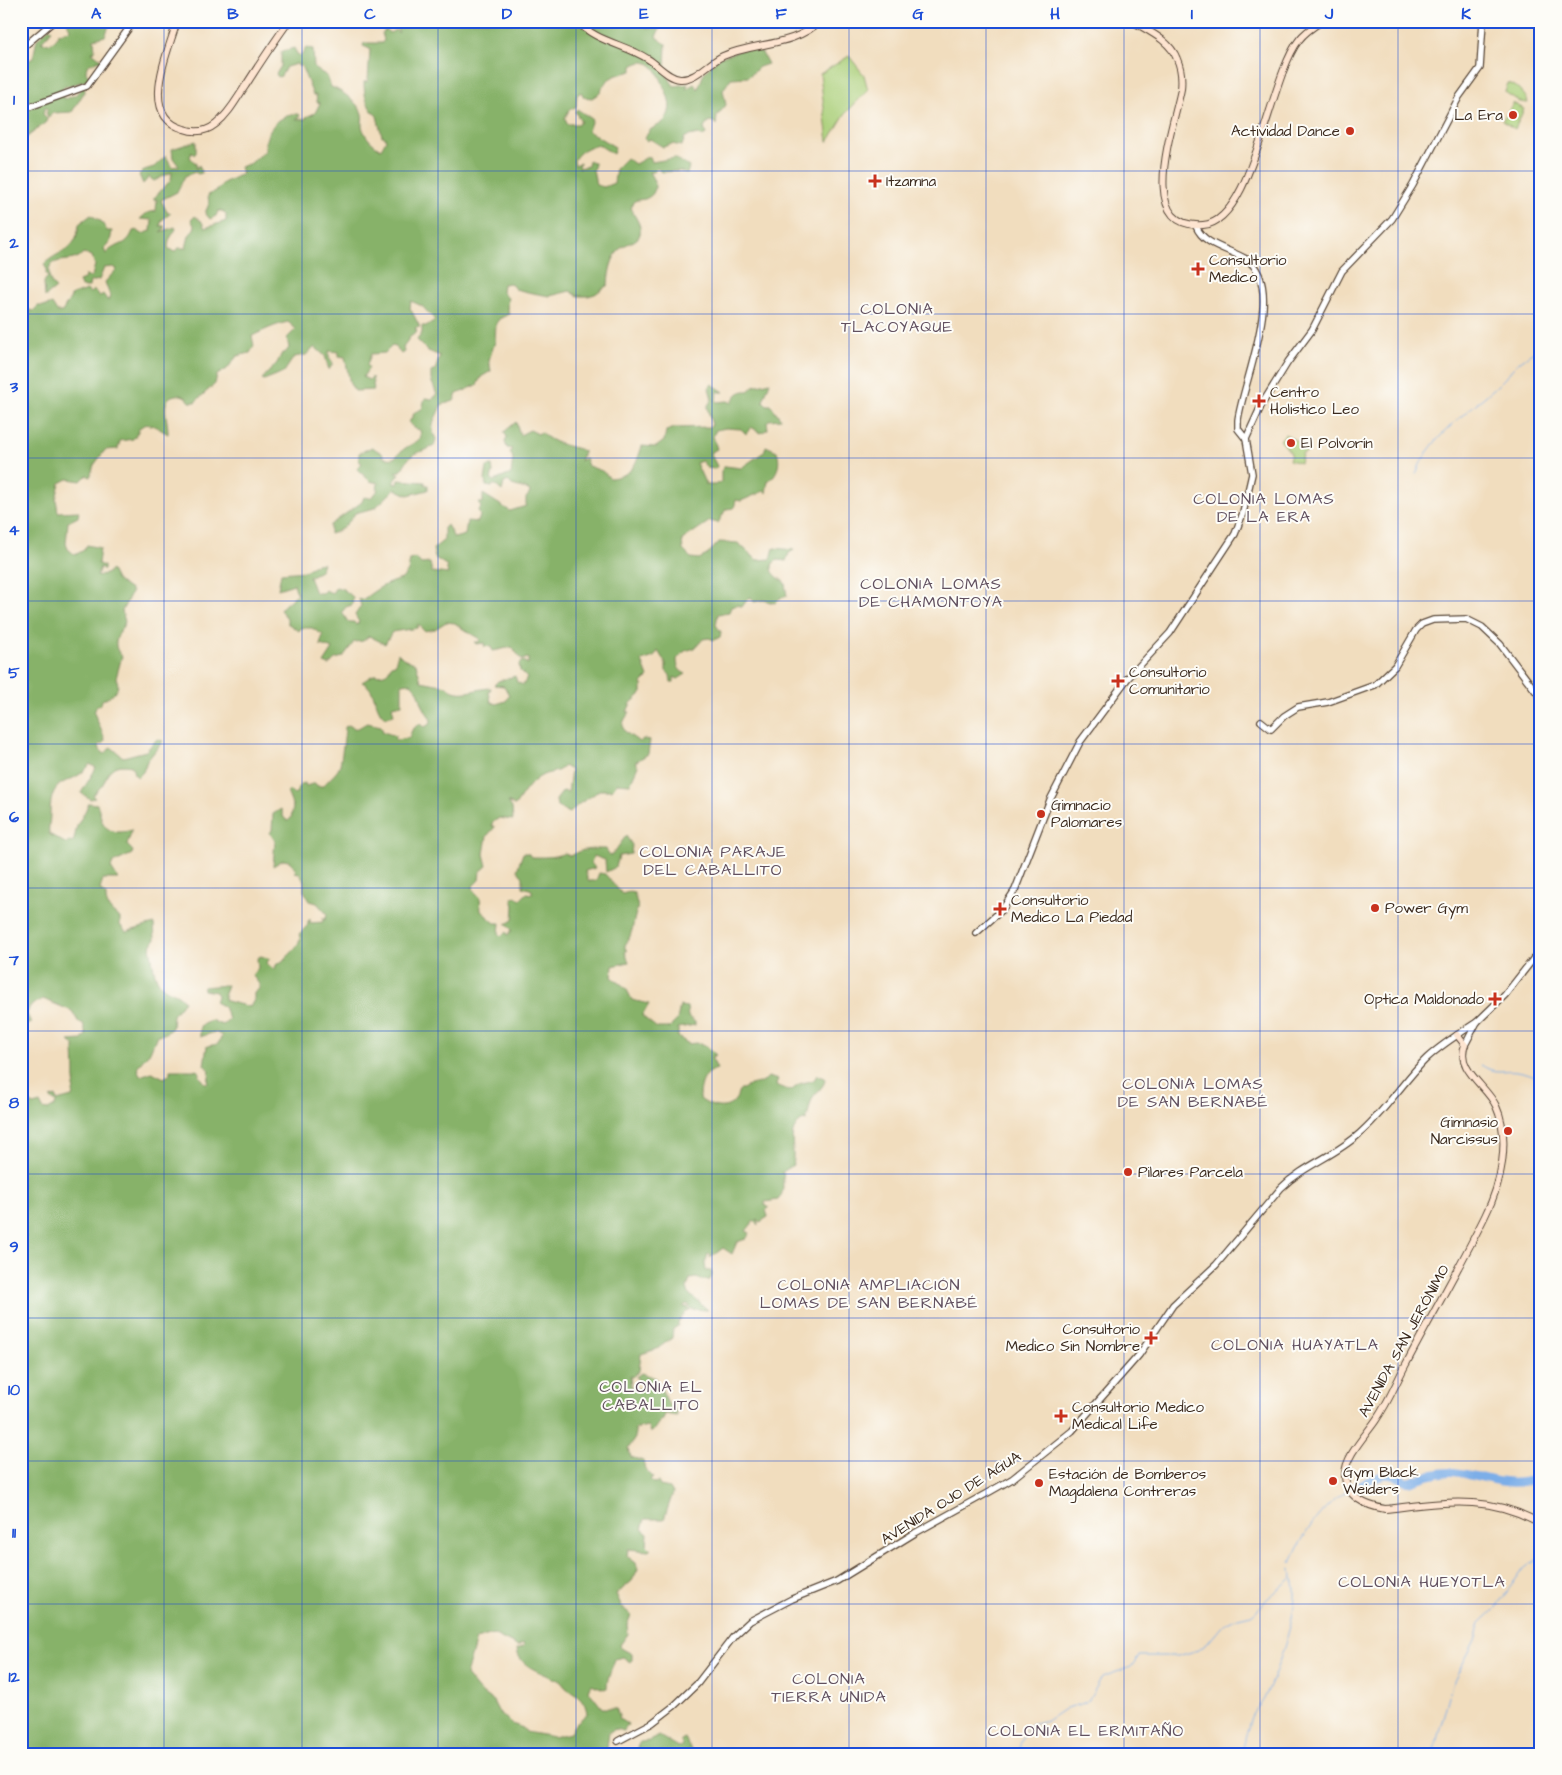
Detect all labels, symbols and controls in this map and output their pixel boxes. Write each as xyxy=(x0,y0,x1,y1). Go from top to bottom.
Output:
text: A xyxy=(91,3,102,25)
text: B xyxy=(227,3,239,25)
text: C xyxy=(364,3,376,25)
text: D xyxy=(502,3,513,25)
text: E xyxy=(639,3,649,25)
text: F xyxy=(775,3,787,25)
text: G xyxy=(912,3,924,25)
text: H xyxy=(1050,3,1060,25)
text: I xyxy=(1191,3,1193,25)
text: J xyxy=(1324,3,1334,25)
text: K xyxy=(1461,3,1471,25)
text: 1 xyxy=(13,89,16,111)
place label: La Era xyxy=(1454,105,1503,126)
marker: La Era xyxy=(1507,109,1519,121)
place label: Actividad Dance xyxy=(1231,121,1340,142)
marker: Actividad Dance xyxy=(1344,125,1356,137)
place label: Itzamna xyxy=(886,171,937,192)
marker: Itzamna xyxy=(868,174,882,188)
text: 2 xyxy=(8,232,19,254)
place label: Consultorio Medico xyxy=(1209,250,1287,288)
marker: Consultorio Medico xyxy=(1191,262,1205,276)
district label: COLONIA TLACOYAQUE xyxy=(841,298,953,338)
text: 3 xyxy=(9,376,19,398)
place label: Centro Holistico Leo xyxy=(1270,382,1359,420)
marker: Centro Holistico Leo xyxy=(1252,394,1266,408)
place label: El Polvorín xyxy=(1301,433,1373,454)
marker: El Polvorín xyxy=(1285,437,1297,449)
district label: COLONIA LOMAS DE LA ERA xyxy=(1193,488,1335,528)
text: 4 xyxy=(9,519,20,541)
district label: COLONIA LOMAS DE CHAMONTOYA xyxy=(859,573,1003,613)
text: 5 xyxy=(8,662,20,684)
place label: Consultorio Comunitario xyxy=(1129,662,1210,700)
marker: Consultorio Comunitario xyxy=(1111,674,1125,688)
place label: Gimnacio Palomares xyxy=(1051,795,1123,833)
text: 6 xyxy=(9,806,19,828)
marker: Gimnacio Palomares xyxy=(1035,808,1047,820)
district label: COLONIA PARAJE DEL CABALLITO xyxy=(640,841,787,881)
place label: Consultorio Medico La Piedad xyxy=(1011,890,1133,928)
place label: Power Gym xyxy=(1385,898,1468,920)
marker: Consultorio Medico La Piedad xyxy=(993,902,1007,916)
marker: Power Gym xyxy=(1369,902,1381,914)
text: 7 xyxy=(8,949,19,971)
place label: Optica Maldonado xyxy=(1364,989,1485,1010)
marker: Optica Maldonado xyxy=(1488,992,1502,1006)
district label: COLONIA LOMAS DE SAN BERNABÉ xyxy=(1118,1073,1268,1113)
text: 8 xyxy=(9,1092,20,1114)
place label: Gimnasio Narcissus xyxy=(1431,1112,1499,1150)
marker: Gimnasio Narcissus xyxy=(1502,1125,1514,1137)
place label: Pilares Parcela xyxy=(1138,1162,1243,1183)
marker: Pilares Parcela xyxy=(1122,1166,1134,1178)
text: 9 xyxy=(9,1236,19,1258)
street label: AVENIDA SAN JERÓNIMO xyxy=(1353,1261,1455,1421)
district label: COLONIA AMPLIACIÓN LOMAS DE SAN BERNABÉ xyxy=(760,1274,978,1314)
place label: Consultorio Medico Sin Nombre xyxy=(1006,1319,1141,1357)
marker: Consultorio Medico Sin Nombre xyxy=(1144,1331,1158,1345)
district label: COLONIA HUAYATLA xyxy=(1211,1334,1379,1356)
district label: COLONIA EL CABALLITO xyxy=(599,1376,703,1416)
text: 10 xyxy=(8,1379,20,1401)
place label: Consultorio Medico Medical Life xyxy=(1072,1397,1205,1435)
marker: Consultorio Medico Medical Life xyxy=(1054,1409,1068,1423)
street label: AVENIDA OJO DE AGUA xyxy=(877,1446,1025,1550)
place label: Gym Black Weiders xyxy=(1343,1462,1419,1500)
place label: Estación de Bomberos Magdalena Contreras xyxy=(1049,1464,1207,1503)
marker: Gym Black Weiders xyxy=(1327,1475,1339,1487)
marker: Estación de Bomberos Magdalena Contreras xyxy=(1033,1477,1045,1489)
text: 11 xyxy=(12,1522,17,1544)
district label: COLONIA HUEYOTLA xyxy=(1338,1571,1506,1593)
text: 12 xyxy=(8,1666,20,1688)
district label: COLONIA TIERRA UNIDA xyxy=(771,1668,887,1708)
district label: COLONIA EL ERMITAÑO xyxy=(988,1720,1184,1742)

